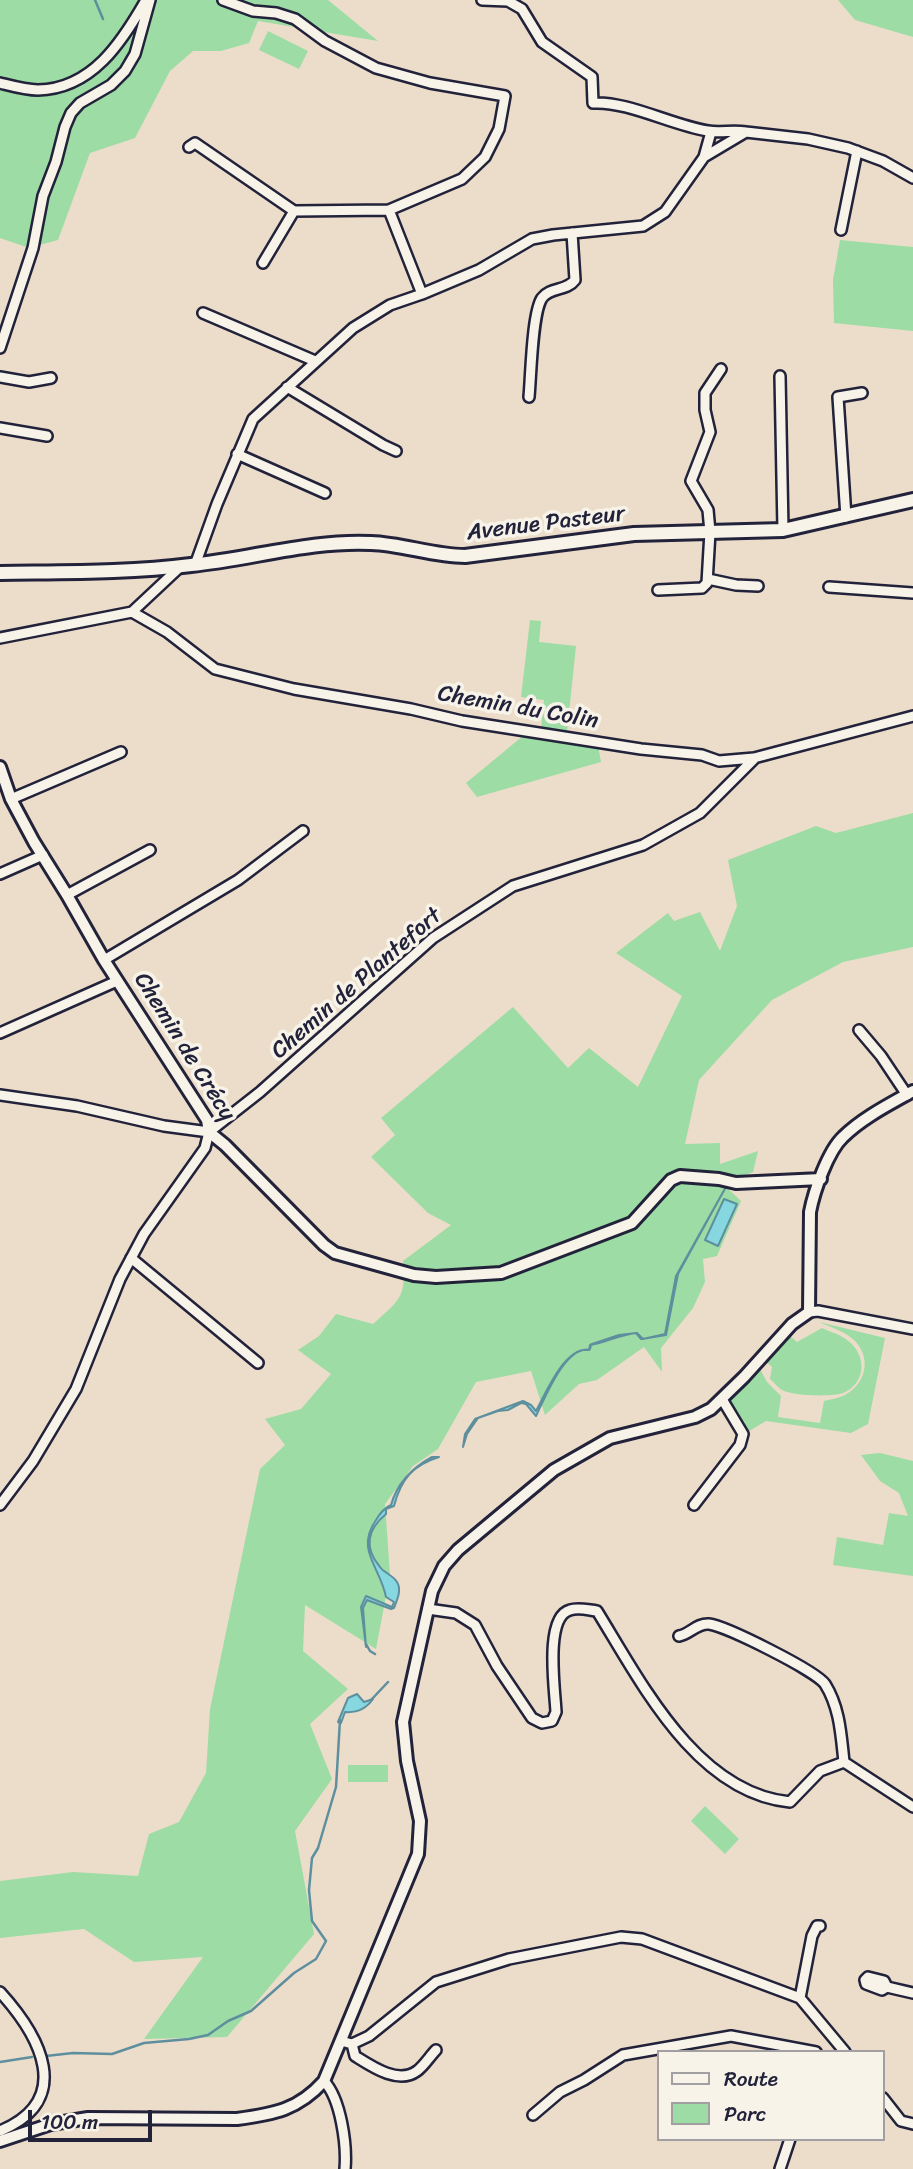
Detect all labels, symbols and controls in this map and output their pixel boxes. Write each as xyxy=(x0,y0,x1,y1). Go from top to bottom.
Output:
street label: Avenue Pasteur xyxy=(465,501,627,547)
street label: Chemin du Colin xyxy=(436,680,600,736)
street label: Chemin de Plantefort xyxy=(266,903,448,1065)
street label: Chemin de Crécy xyxy=(127,968,241,1126)
legend xyxy=(657,2050,885,2141)
text: Route xyxy=(724,2060,778,2098)
text: Parc xyxy=(724,2095,766,2133)
scale bar xyxy=(32,2096,156,2140)
text: 100 m xyxy=(41,2103,98,2141)

